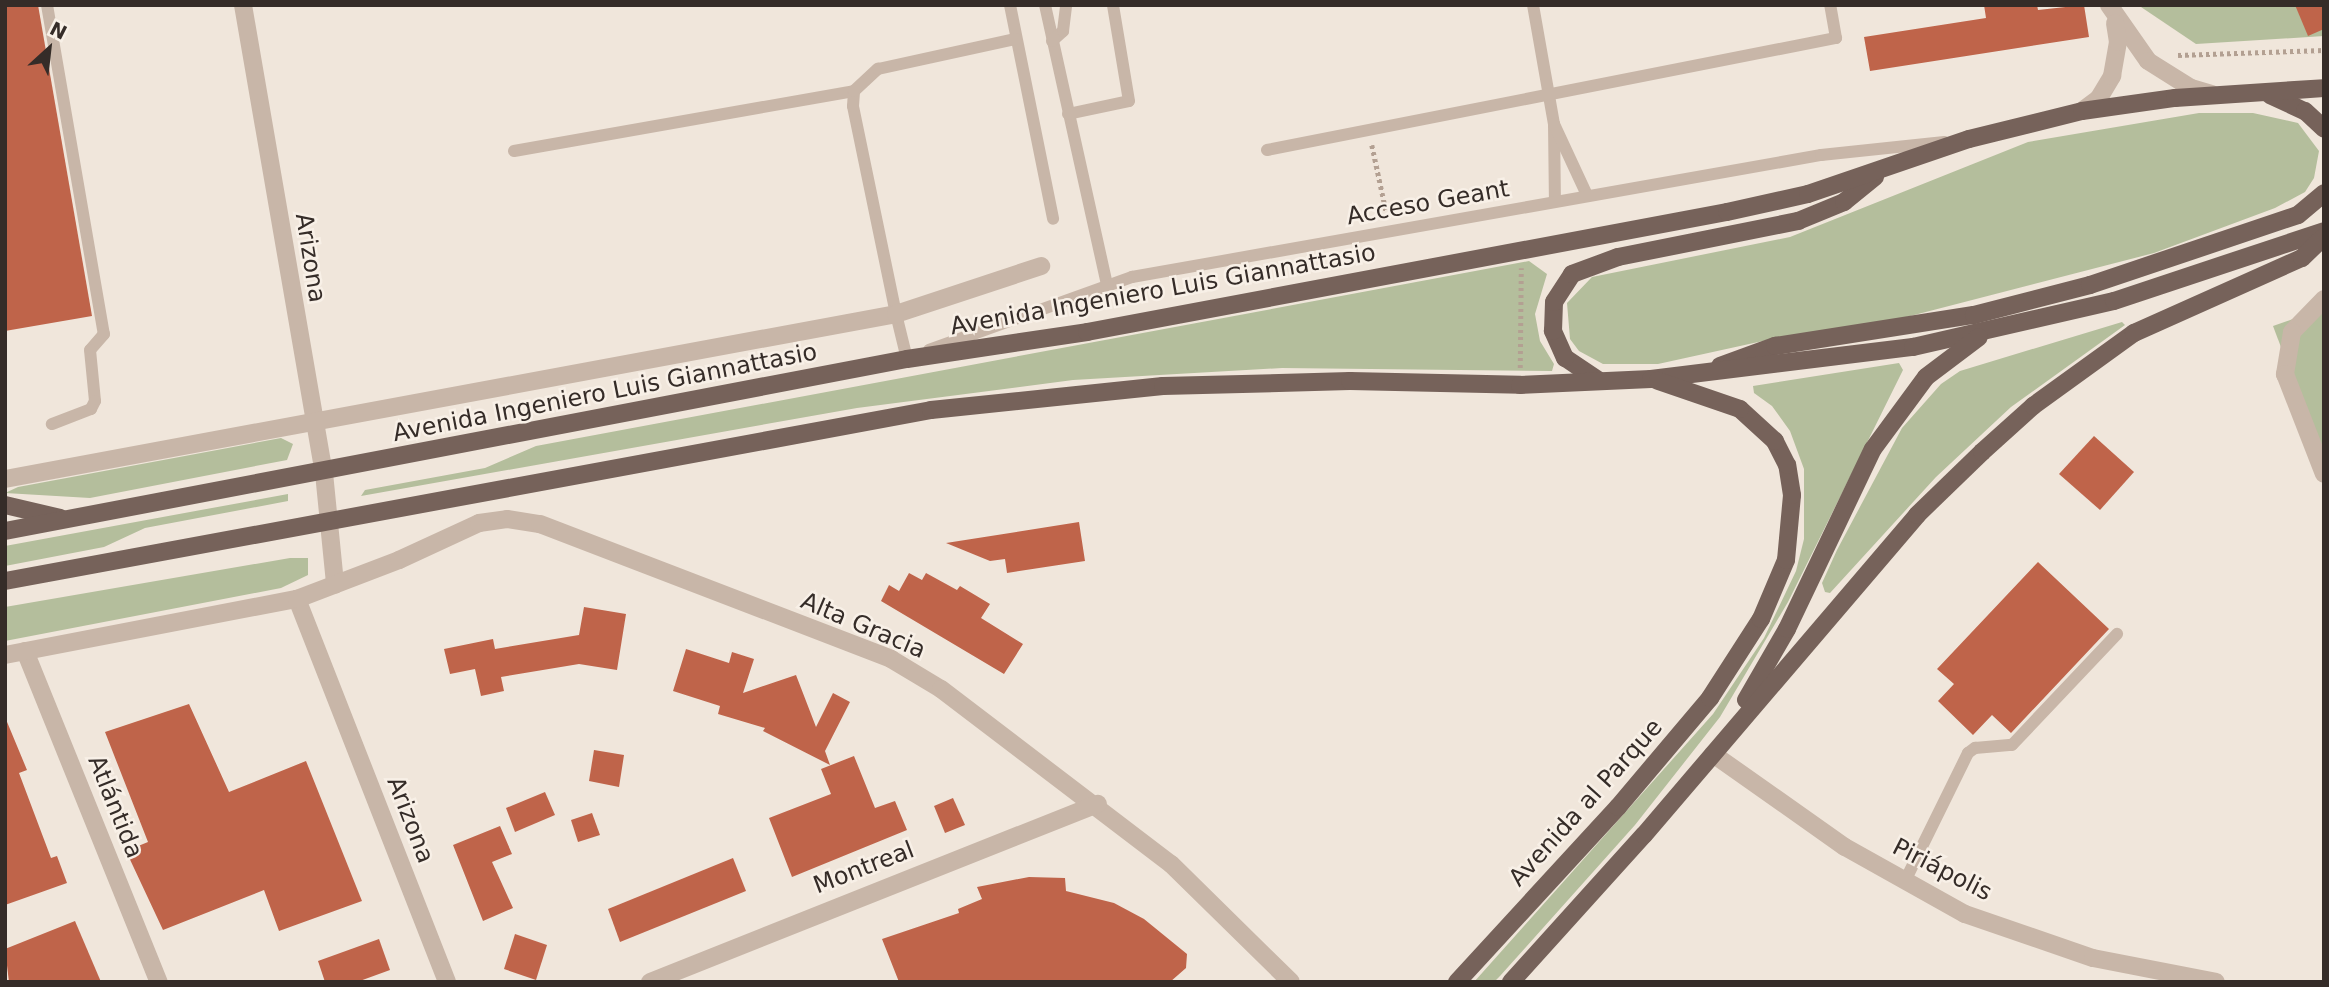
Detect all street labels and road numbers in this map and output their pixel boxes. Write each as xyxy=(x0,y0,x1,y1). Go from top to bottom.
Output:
street label: Acceso Geant xyxy=(1344,175,1512,231)
street label: Arizona xyxy=(289,211,331,305)
street label: Avenida Ingeniero Luis Giannattasio xyxy=(948,238,1378,342)
street label: Avenida Ingeniero Luis Giannattasio xyxy=(390,338,820,448)
street label: Alta Gracia xyxy=(796,587,930,665)
street label: Avenida al Parque xyxy=(1503,713,1669,893)
street label: Atlántida xyxy=(81,752,149,862)
street label: Arizona xyxy=(380,773,440,867)
street label: Piriápolis xyxy=(1888,833,1996,907)
street label: Montreal xyxy=(810,836,918,900)

